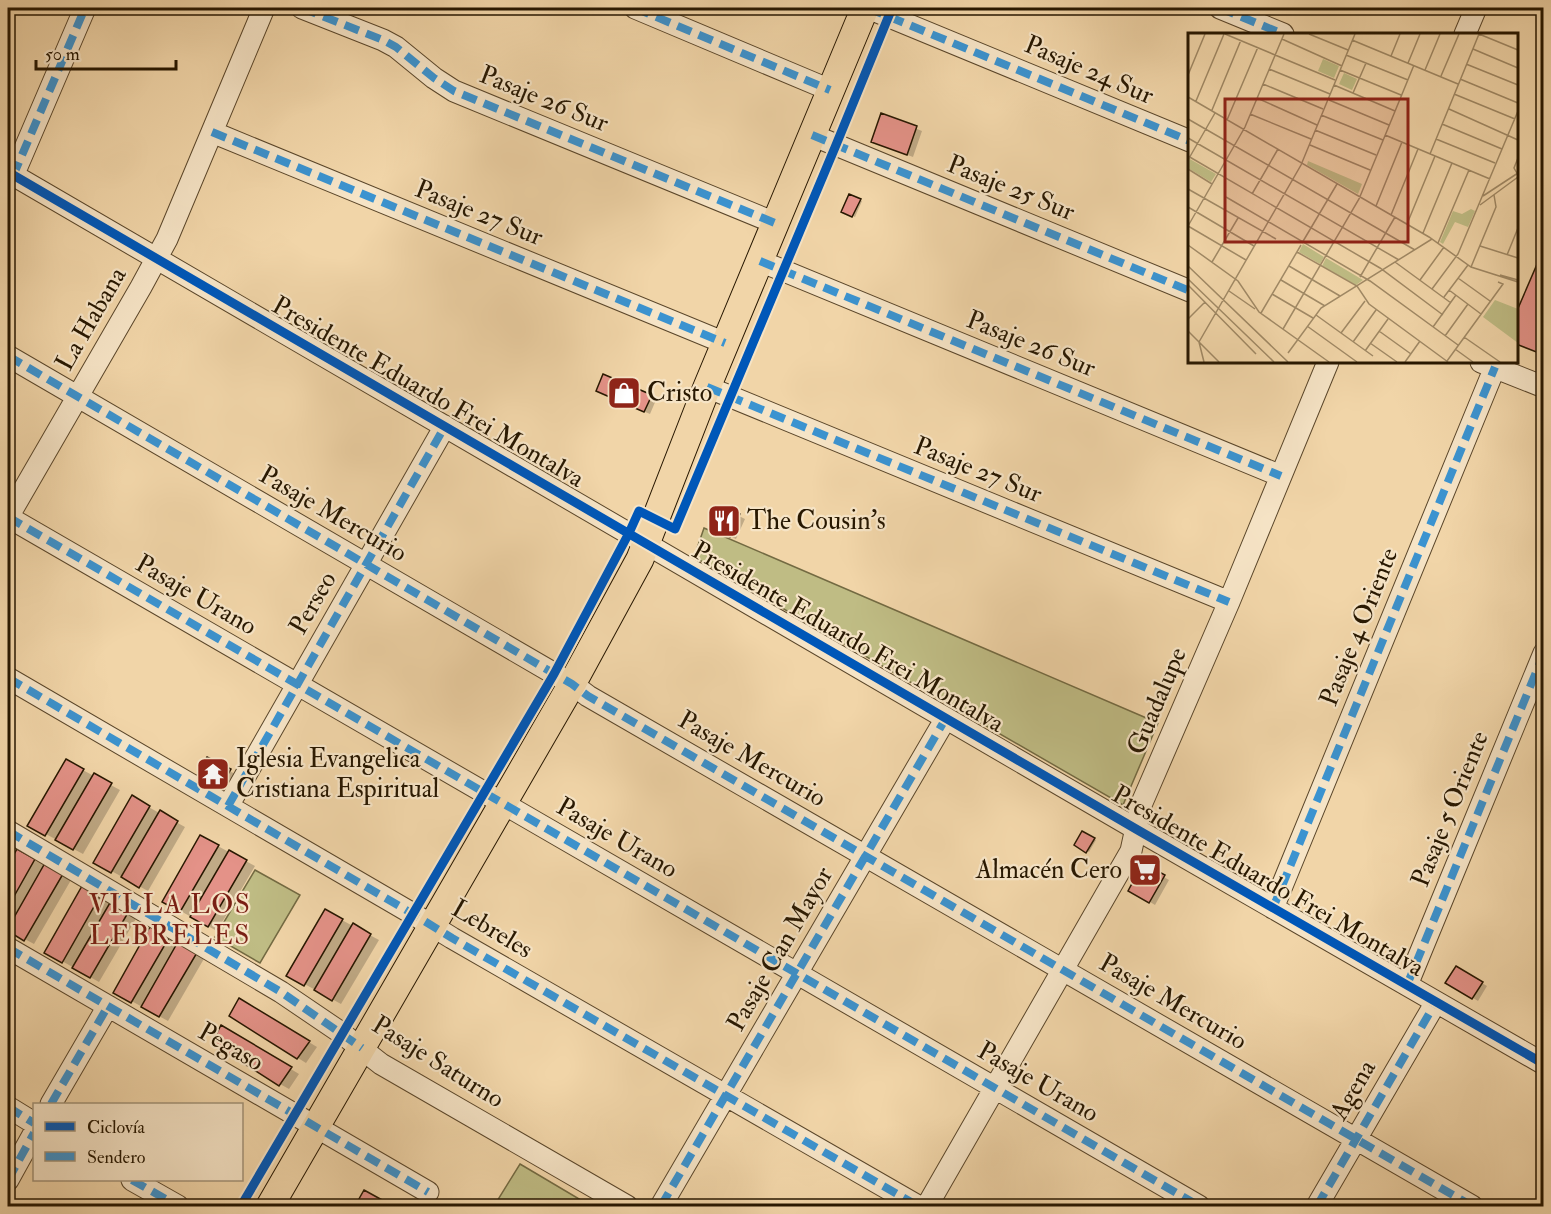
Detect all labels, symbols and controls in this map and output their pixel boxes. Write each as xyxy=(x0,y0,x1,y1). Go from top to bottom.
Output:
street label: Pasaje 24 Sur xyxy=(1020,28,1159,112)
scale bar xyxy=(36,33,176,71)
inset map xyxy=(1188,33,1518,363)
text: 50 m xyxy=(45,43,80,66)
street label: Pasaje 26 Sur xyxy=(475,59,614,140)
street label: Pasaje 25 Sur xyxy=(943,148,1080,228)
street label: Pasaje 27 Sur xyxy=(410,173,548,253)
street label: La Habana xyxy=(49,261,134,377)
street label: Presidente Eduardo Frei Montalva xyxy=(266,289,590,495)
street label: Pasaje 26 Sur xyxy=(962,304,1101,385)
shop icon: Cristo xyxy=(606,375,642,411)
place label: Cristo xyxy=(647,377,712,409)
street label: Pasaje 27 Sur xyxy=(909,430,1047,510)
street label: Pasaje Mercurio xyxy=(253,459,413,569)
restaurant icon: The Cousin's xyxy=(706,503,742,539)
place label: The Cousin's xyxy=(747,505,886,537)
street label: Presidente Eduardo Frei Montalva xyxy=(686,534,1010,740)
street label: Pasaje 4 Oriente xyxy=(1313,543,1405,711)
street label: Pasaje Urano xyxy=(130,547,262,643)
street label: Perseo xyxy=(282,566,344,640)
street label: Guadalupe xyxy=(1120,642,1195,760)
street label: Pasaje Mercurio xyxy=(672,704,832,814)
street label: Pasaje 5 Oriente xyxy=(1404,726,1496,892)
place label: Iglesia Evangelica Cristiana Espiritual xyxy=(236,743,440,806)
temple icon: Iglesia Evangelica Cristiana Espiritual xyxy=(195,756,231,792)
street label: Presidente Eduardo Frei Montalva xyxy=(1106,778,1430,984)
street label: Pasaje Urano xyxy=(551,790,683,886)
supermarket icon: Almacén Cero xyxy=(1127,852,1163,888)
place label: Almacén Cero xyxy=(975,854,1122,886)
street label: Pasaje Can Mayor xyxy=(720,861,840,1037)
district label: VILLA LOS LEBRELES xyxy=(89,888,251,952)
street label: Lebreles xyxy=(446,892,539,966)
street label: Pasaje Mercurio xyxy=(1093,947,1253,1057)
street label: Pasaje Saturno xyxy=(366,1009,510,1115)
street label: Pegaso xyxy=(193,1016,269,1078)
street label: Pasaje Urano xyxy=(972,1034,1104,1130)
street label: Agena xyxy=(1323,1054,1383,1127)
legend xyxy=(33,1103,243,1181)
text: Ciclovía xyxy=(87,1116,146,1139)
text: Sendero xyxy=(87,1146,146,1169)

